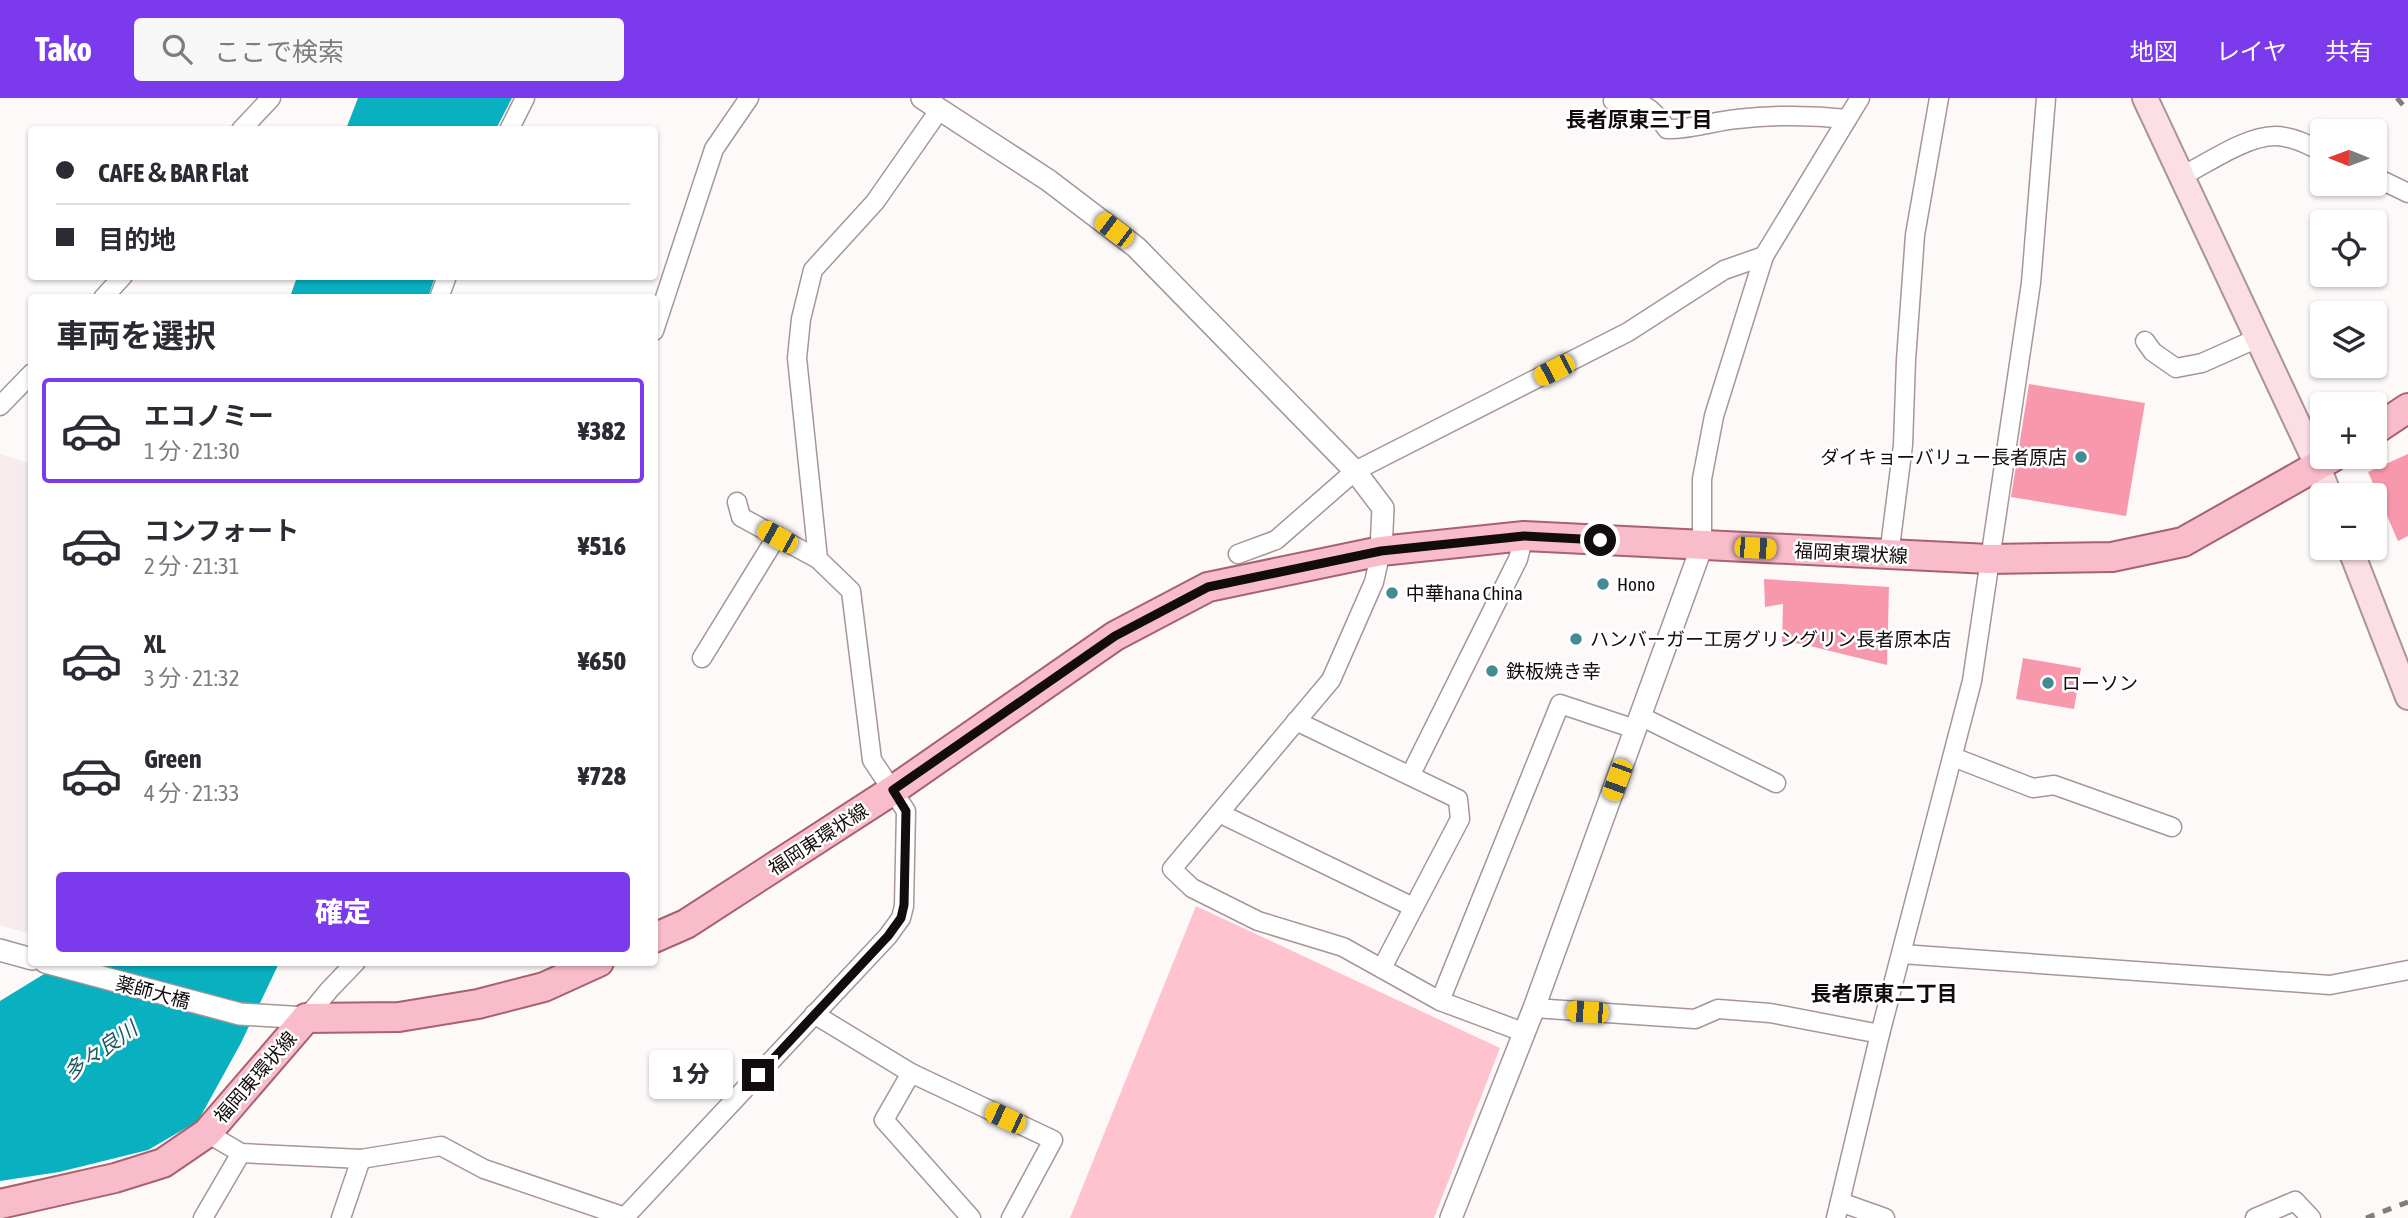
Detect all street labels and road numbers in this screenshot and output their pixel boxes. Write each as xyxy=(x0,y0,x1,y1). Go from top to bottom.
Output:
street label: 福岡東環状線 xyxy=(1793,539,1909,567)
street label: 福岡東環状線 xyxy=(764,799,872,879)
street label: 薬師大橋 xyxy=(113,972,193,1012)
street label: 福岡東環状線 xyxy=(209,1027,301,1127)

